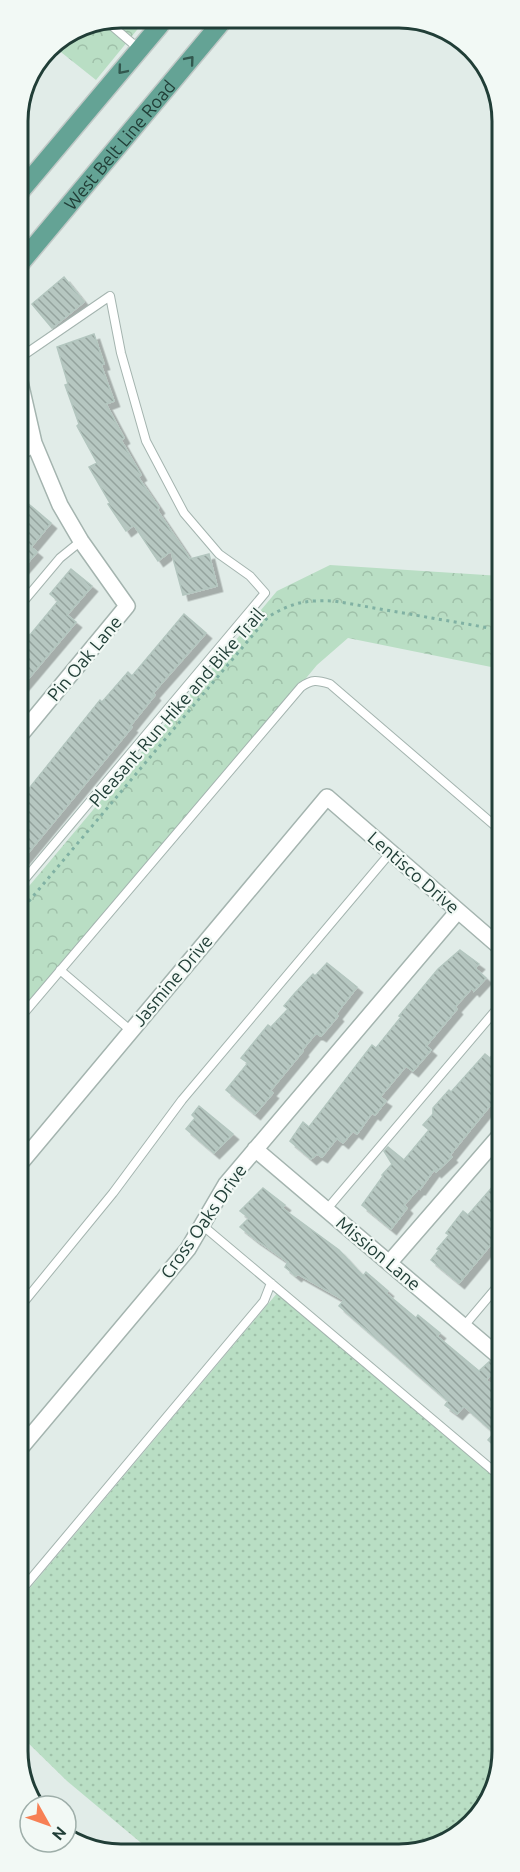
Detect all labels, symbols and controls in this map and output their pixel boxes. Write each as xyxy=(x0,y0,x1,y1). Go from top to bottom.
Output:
one-way arrow xyxy=(182,56,193,67)
one-way arrow xyxy=(118,63,129,74)
street label: West Belt Line Road xyxy=(60,76,179,213)
street label: Pleasant Run Hike and Bike Trail xyxy=(84,604,268,810)
street label: Pin Oak Lane xyxy=(43,611,125,705)
street label: Lentisco Drive xyxy=(364,827,464,917)
street label: Jasmine Drive xyxy=(128,930,216,1030)
street label: Cross Oaks Drive xyxy=(156,1160,250,1282)
street label: Mission Lane xyxy=(333,1212,425,1294)
north arrow xyxy=(18,1794,78,1854)
text: N xyxy=(49,1823,70,1844)

